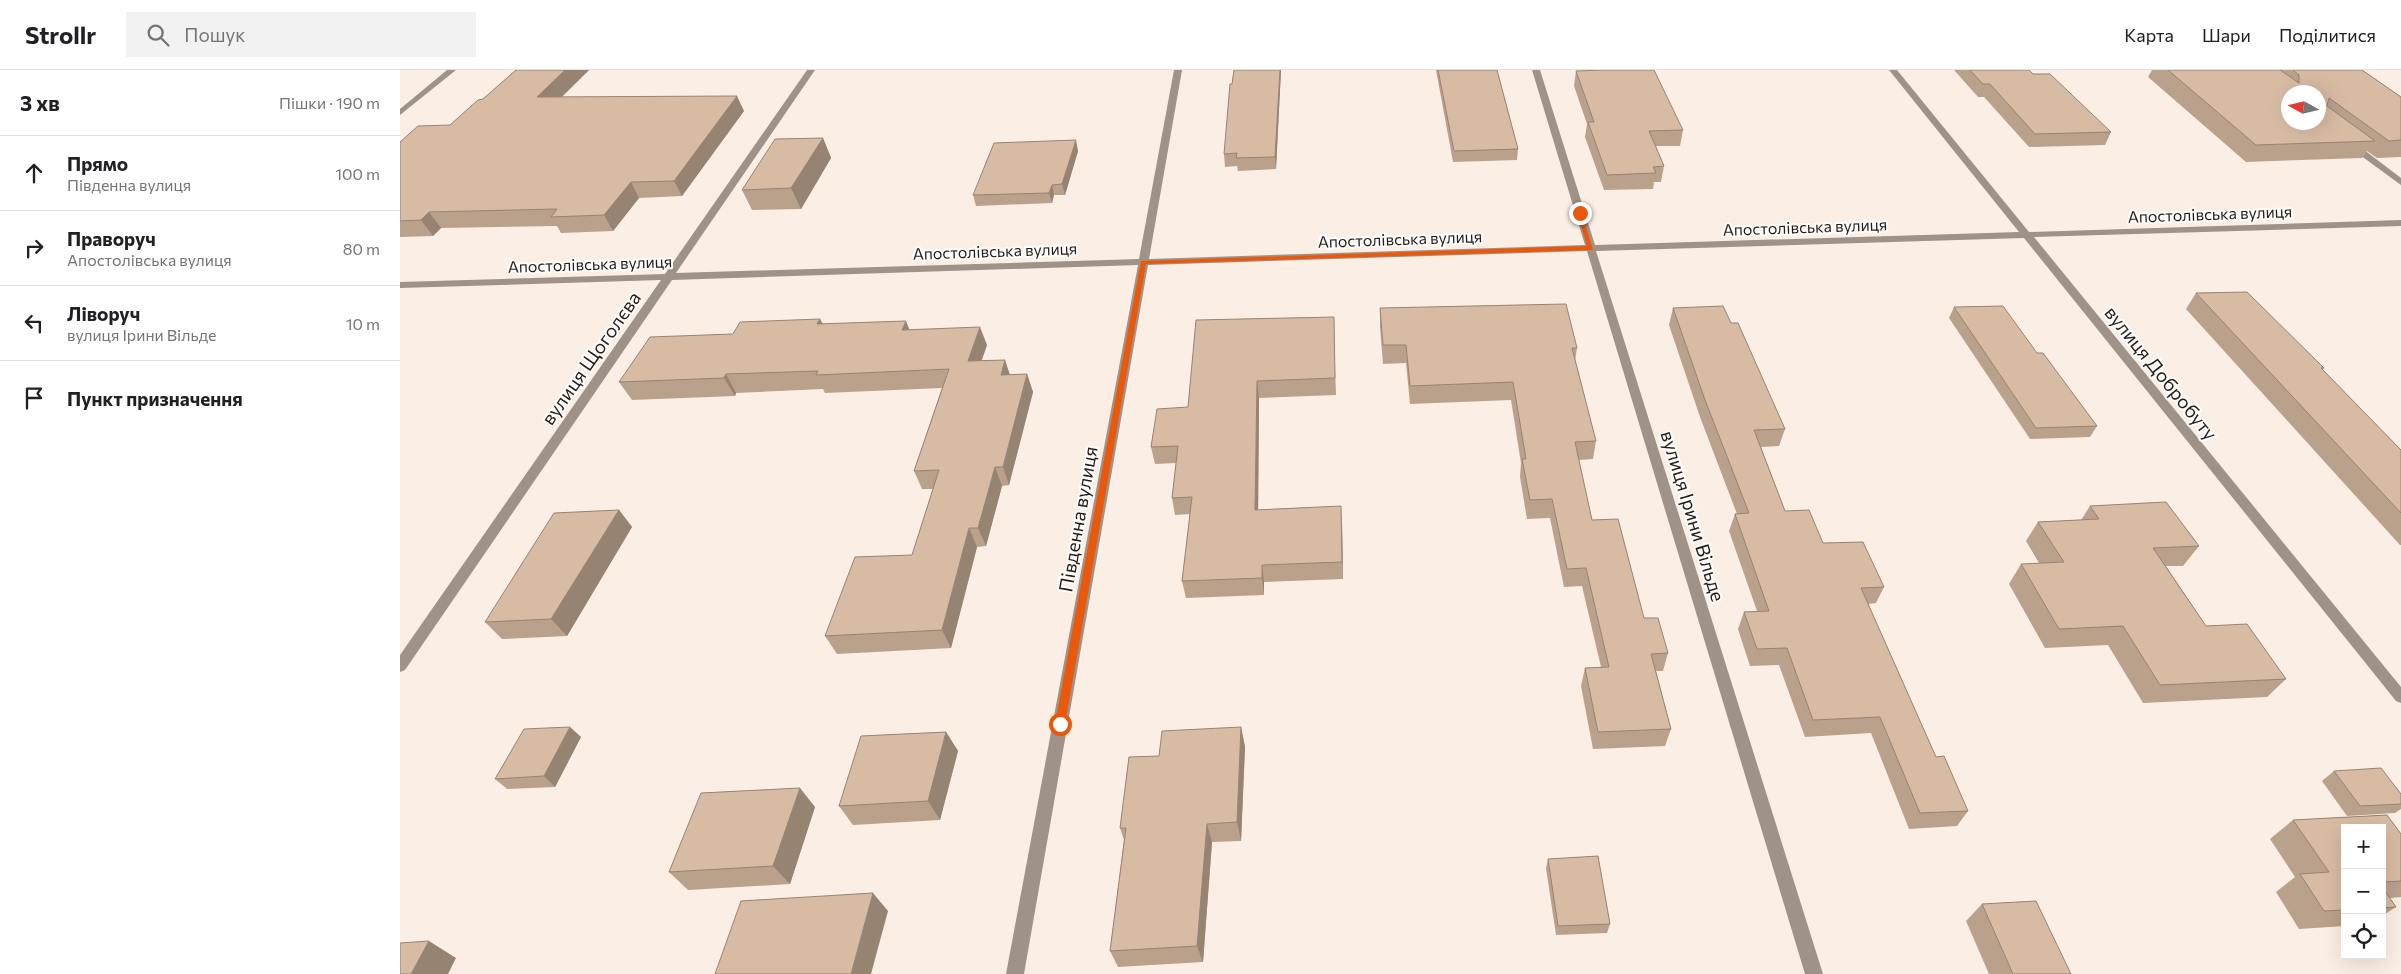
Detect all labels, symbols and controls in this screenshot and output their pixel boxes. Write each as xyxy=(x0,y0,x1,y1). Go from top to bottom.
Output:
search box xyxy=(126,12,476,57)
text: Strollr xyxy=(25,20,96,49)
icon: search xyxy=(144,21,172,49)
text: Пошук xyxy=(184,23,246,46)
text: Карта xyxy=(2124,24,2174,46)
text: Шари xyxy=(2202,24,2251,46)
text: Поділитися xyxy=(2279,24,2376,46)
north arrow xyxy=(2281,85,2326,130)
text: 3 хв xyxy=(20,90,60,115)
text: Пішки · 190 m xyxy=(279,93,380,112)
text: Прямо xyxy=(67,152,128,175)
icon: ahead xyxy=(20,159,48,187)
text: 100 m xyxy=(335,164,380,183)
text: Південна вулиця xyxy=(67,175,191,194)
street label: Апостолівська вулиця xyxy=(2127,201,2293,226)
route end xyxy=(1569,202,1592,225)
street label: Апостолівська вулиця xyxy=(1722,214,1888,239)
street label: Апостолівська вулиця xyxy=(1317,226,1483,251)
text: Праворуч xyxy=(67,227,156,250)
icon: right xyxy=(20,234,48,262)
street label: Апостолівська вулиця xyxy=(912,238,1078,263)
text: 80 m xyxy=(343,239,380,258)
text: Апостолівська вулиця xyxy=(67,250,232,269)
street label: Апостолівська вулиця xyxy=(507,251,673,276)
street label: вулиця Щоголєва xyxy=(536,287,645,429)
street label: вулиця Добробуту xyxy=(2100,301,2223,444)
text: Ліворуч xyxy=(67,302,140,325)
icon: left xyxy=(20,309,48,337)
text: 10 m xyxy=(346,314,380,333)
text: вулиця Ірини Вільде xyxy=(67,325,216,344)
icon: arrive xyxy=(20,384,48,412)
text: Пункт призначення xyxy=(67,387,243,410)
street label: вулиця Ірини Вільде xyxy=(1657,428,1730,604)
street label: Південна вулиця xyxy=(1053,444,1102,594)
route start xyxy=(1049,713,1072,736)
map controls xyxy=(2341,824,2386,959)
button: + xyxy=(2341,824,2386,869)
button: − xyxy=(2341,869,2386,914)
button: locate xyxy=(2341,914,2386,959)

